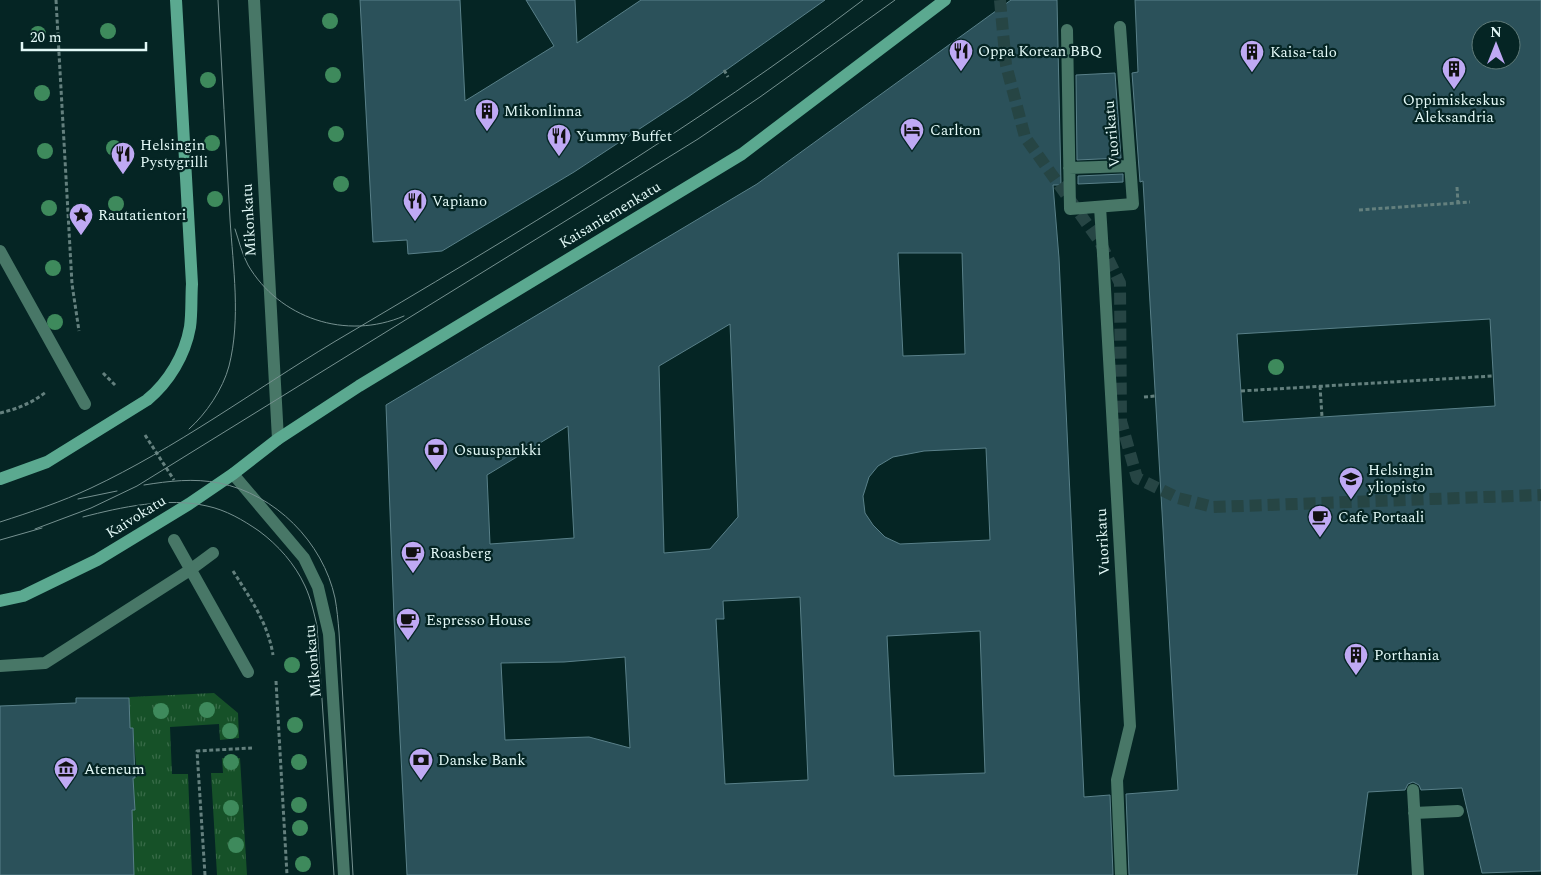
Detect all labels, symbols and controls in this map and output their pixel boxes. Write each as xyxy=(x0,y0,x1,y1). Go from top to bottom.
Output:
scale bar xyxy=(22,20,146,52)
north arrow xyxy=(1471,20,1521,70)
text: N xyxy=(1490,22,1502,43)
text: 20 m xyxy=(30,26,62,49)
restaurant icon: Oppa Korean BBQ xyxy=(948,38,974,72)
building icon: Kaisa-talo xyxy=(1239,39,1265,73)
place label: Oppa Korean BBQ xyxy=(978,40,1103,63)
place label: Kaisa-talo xyxy=(1270,41,1337,64)
building icon: Oppimiskeskus Aleksandria xyxy=(1441,56,1467,90)
place label: Oppimiskeskus Aleksandria xyxy=(1403,89,1505,129)
building icon: Mikonlinna xyxy=(474,98,500,132)
place label: Mikonlinna xyxy=(504,100,582,123)
street label: Vuorikatu xyxy=(1098,100,1126,168)
hotel icon: Carlton xyxy=(899,117,925,151)
place label: Carlton xyxy=(930,119,981,142)
restaurant icon: Yummy Buffet xyxy=(546,123,572,157)
place label: Yummy Buffet xyxy=(576,125,672,148)
place label: Helsingin Pystygrilli xyxy=(140,134,208,174)
restaurant icon: Helsingin Pystygrilli xyxy=(110,141,136,175)
street label: Kaisaniemenkatu xyxy=(555,176,665,254)
street label: Mikonkatu xyxy=(236,183,262,257)
restaurant icon: Vapiano xyxy=(402,188,428,222)
place label: Vapiano xyxy=(432,190,487,213)
place icon: Rautatientori xyxy=(68,202,94,236)
place label: Rautatientori xyxy=(98,204,187,227)
bank icon: Osuuspankki xyxy=(423,437,449,471)
place label: Osuuspankki xyxy=(454,439,542,462)
place label: Helsingin yliopisto xyxy=(1367,459,1434,499)
school or university icon: Helsingin yliopisto xyxy=(1338,466,1364,500)
street label: Kaivokatu xyxy=(101,489,171,545)
cafe icon: Cafe Portaali xyxy=(1307,504,1333,538)
place label: Cafe Portaali xyxy=(1338,506,1425,529)
street label: Vuorikatu xyxy=(1090,508,1116,576)
cafe icon: Roasberg xyxy=(400,540,426,574)
place label: Roasberg xyxy=(430,542,492,565)
cafe icon: Espresso House xyxy=(395,607,421,641)
place label: Espresso House xyxy=(426,609,531,632)
street label: Mikonkatu xyxy=(298,624,328,698)
building icon: Porthania xyxy=(1343,642,1369,676)
place label: Porthania xyxy=(1374,644,1440,667)
bank icon: Danske Bank xyxy=(408,747,434,781)
place label: Danske Bank xyxy=(438,749,526,772)
museum icon: Ateneum xyxy=(53,756,79,790)
place label: Ateneum xyxy=(84,758,145,781)

